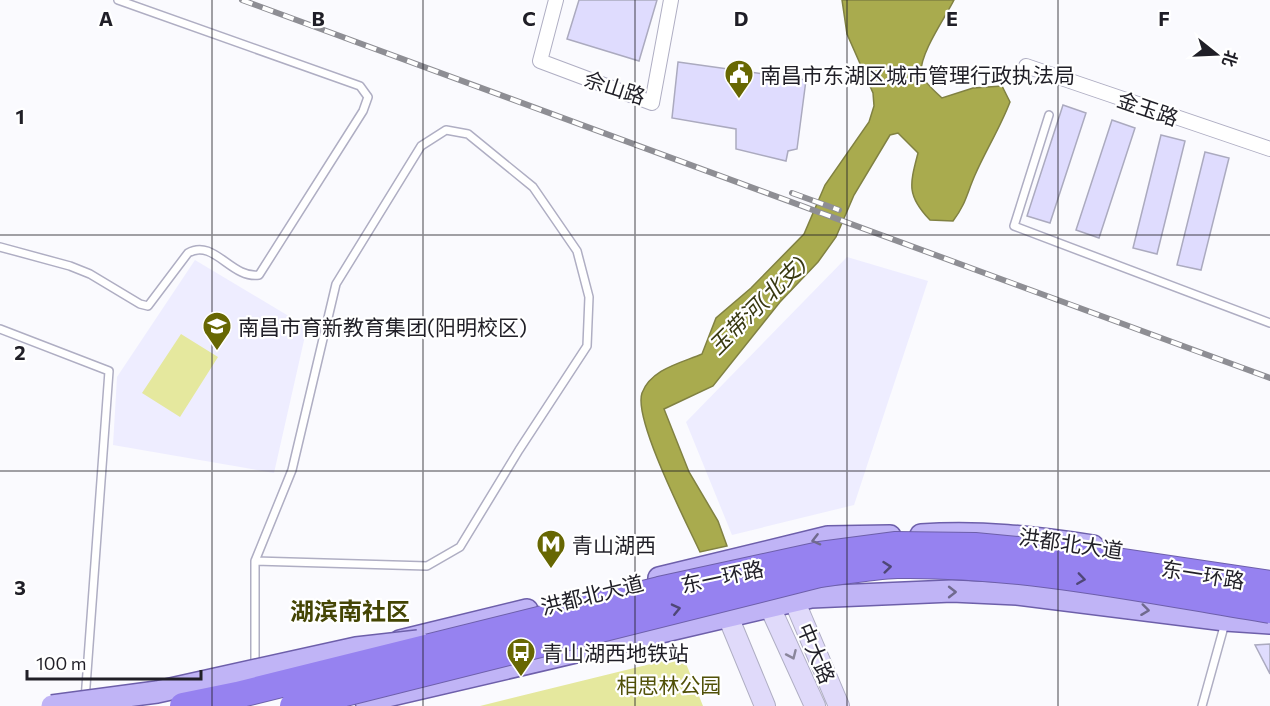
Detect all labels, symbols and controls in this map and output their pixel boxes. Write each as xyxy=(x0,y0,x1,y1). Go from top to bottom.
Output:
text: A xyxy=(99,6,113,30)
text: B xyxy=(311,6,325,30)
text: C xyxy=(522,6,536,30)
text: D xyxy=(734,6,748,30)
text: E xyxy=(946,6,958,30)
text: F xyxy=(1158,6,1170,30)
north arrow xyxy=(1186,24,1246,84)
text: 北 xyxy=(1219,48,1242,69)
public building icon: 南昌市东湖区城市管理行政执法局 xyxy=(723,58,755,100)
place label: 南昌市东湖区城市管理行政执法局 xyxy=(760,62,1075,87)
street label: 佘山路 xyxy=(581,65,649,109)
street label: 金玉路 xyxy=(1114,86,1182,130)
text: 1 xyxy=(15,104,25,128)
water label: 玉带河(北支) xyxy=(703,251,811,359)
school or university icon: 南昌市育新教育集团(阳明校区) xyxy=(201,310,233,352)
place label: 南昌市育新教育集团(阳明校区) xyxy=(238,314,527,339)
text: 2 xyxy=(14,340,26,364)
street label: 洪都北大道 xyxy=(1017,523,1125,563)
metro station icon: 青山湖西 xyxy=(535,528,567,570)
place label: 青山湖西 xyxy=(572,532,656,557)
one-way arrow xyxy=(811,532,821,545)
street label: 东一环路 xyxy=(678,555,766,597)
street label: 东一环路 xyxy=(1160,555,1246,593)
one-way arrow xyxy=(883,561,892,573)
street label: 洪都北大道 xyxy=(538,569,646,619)
one-way arrow xyxy=(1077,573,1086,585)
text: 3 xyxy=(14,575,26,599)
one-way arrow xyxy=(947,586,956,598)
district label: 湖滨南社区 xyxy=(290,596,410,625)
one-way arrow xyxy=(671,604,681,617)
one-way arrow xyxy=(1141,604,1150,616)
street label: 中大路 xyxy=(793,619,841,687)
bus stop icon: 青山湖西地铁站 xyxy=(505,636,537,678)
place label: 青山湖西地铁站 xyxy=(542,640,689,665)
scale bar xyxy=(27,643,201,681)
one-way arrow xyxy=(785,649,797,660)
text: 100 m xyxy=(36,652,86,674)
park label: 相思林公园 xyxy=(617,672,722,697)

